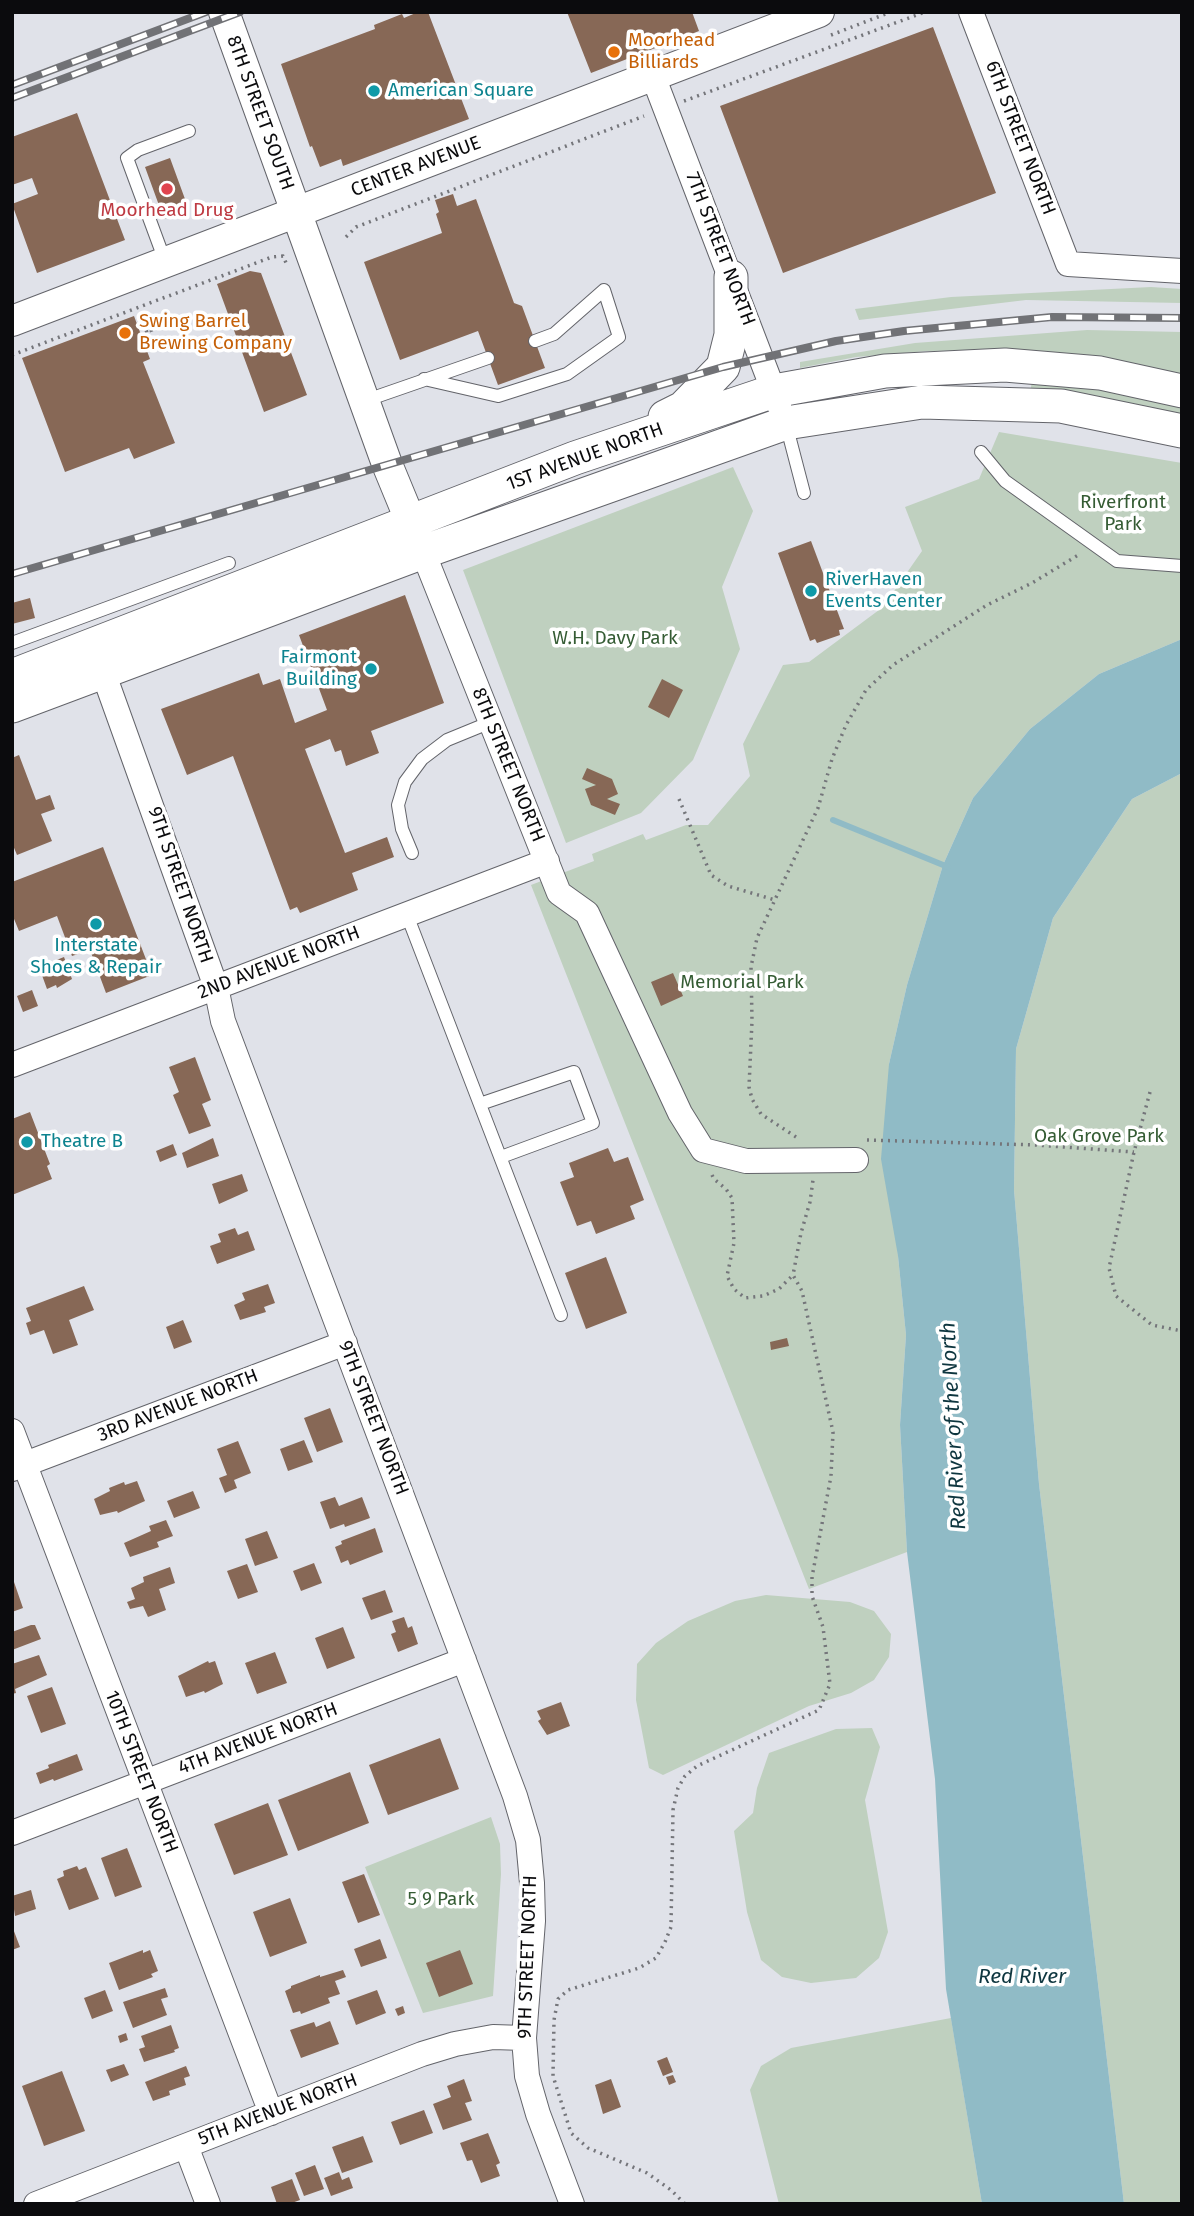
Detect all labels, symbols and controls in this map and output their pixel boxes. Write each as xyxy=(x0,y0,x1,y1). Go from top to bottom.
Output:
place label: Moorhead Billiards xyxy=(628,30,715,74)
street label: 8TH STREET SOUTH xyxy=(221,32,299,194)
marker: Moorhead Billiards xyxy=(606,44,622,60)
street label: 6TH STREET NORTH xyxy=(980,58,1060,218)
place label: American Square xyxy=(388,80,534,102)
marker: American Square xyxy=(366,83,382,99)
street label: CENTER AVENUE xyxy=(348,132,484,202)
street label: 7TH STREET NORTH xyxy=(680,169,760,329)
marker: Moorhead Drug xyxy=(159,181,175,197)
place label: Moorhead Drug xyxy=(101,200,233,222)
place label: Swing Barrel Brewing Company xyxy=(139,311,292,355)
marker: Swing Barrel Brewing Company xyxy=(117,325,133,341)
street label: 1ST AVENUE NORTH xyxy=(504,418,666,496)
park label: Riverfront Park xyxy=(1080,492,1166,536)
place label: RiverHaven Events Center xyxy=(825,569,942,613)
marker: RiverHaven Events Center xyxy=(803,583,819,599)
park label: W.H. Davy Park xyxy=(552,628,678,650)
place label: Fairmont Building xyxy=(280,647,357,691)
marker: Fairmont Building xyxy=(363,661,379,677)
street label: 8TH STREET NORTH xyxy=(467,685,549,845)
street label: 9TH STREET NORTH xyxy=(143,804,217,966)
marker: Interstate Shoes & Repair xyxy=(88,916,104,932)
street label: 2ND AVENUE NORTH xyxy=(195,922,363,1004)
place label: Interstate Shoes & Repair xyxy=(30,935,162,979)
park label: Memorial Park xyxy=(680,972,804,994)
park label: Oak Grove Park xyxy=(1034,1126,1164,1148)
place label: Theatre B xyxy=(41,1131,123,1153)
marker: Theatre B xyxy=(19,1134,35,1150)
water label: Red River of the North xyxy=(936,1321,972,1531)
street label: 9TH STREET NORTH xyxy=(333,1337,413,1499)
street label: 3RD AVENUE NORTH xyxy=(94,1365,262,1447)
street label: 10TH STREET NORTH xyxy=(99,1687,183,1857)
street label: 4TH AVENUE NORTH xyxy=(175,1698,341,1780)
street label: 9TH STREET NORTH xyxy=(514,1875,542,2039)
park label: 5 9 Park xyxy=(408,1889,474,1911)
water label: Red River xyxy=(978,1964,1066,1990)
street label: 5TH AVENUE NORTH xyxy=(195,2069,361,2151)

